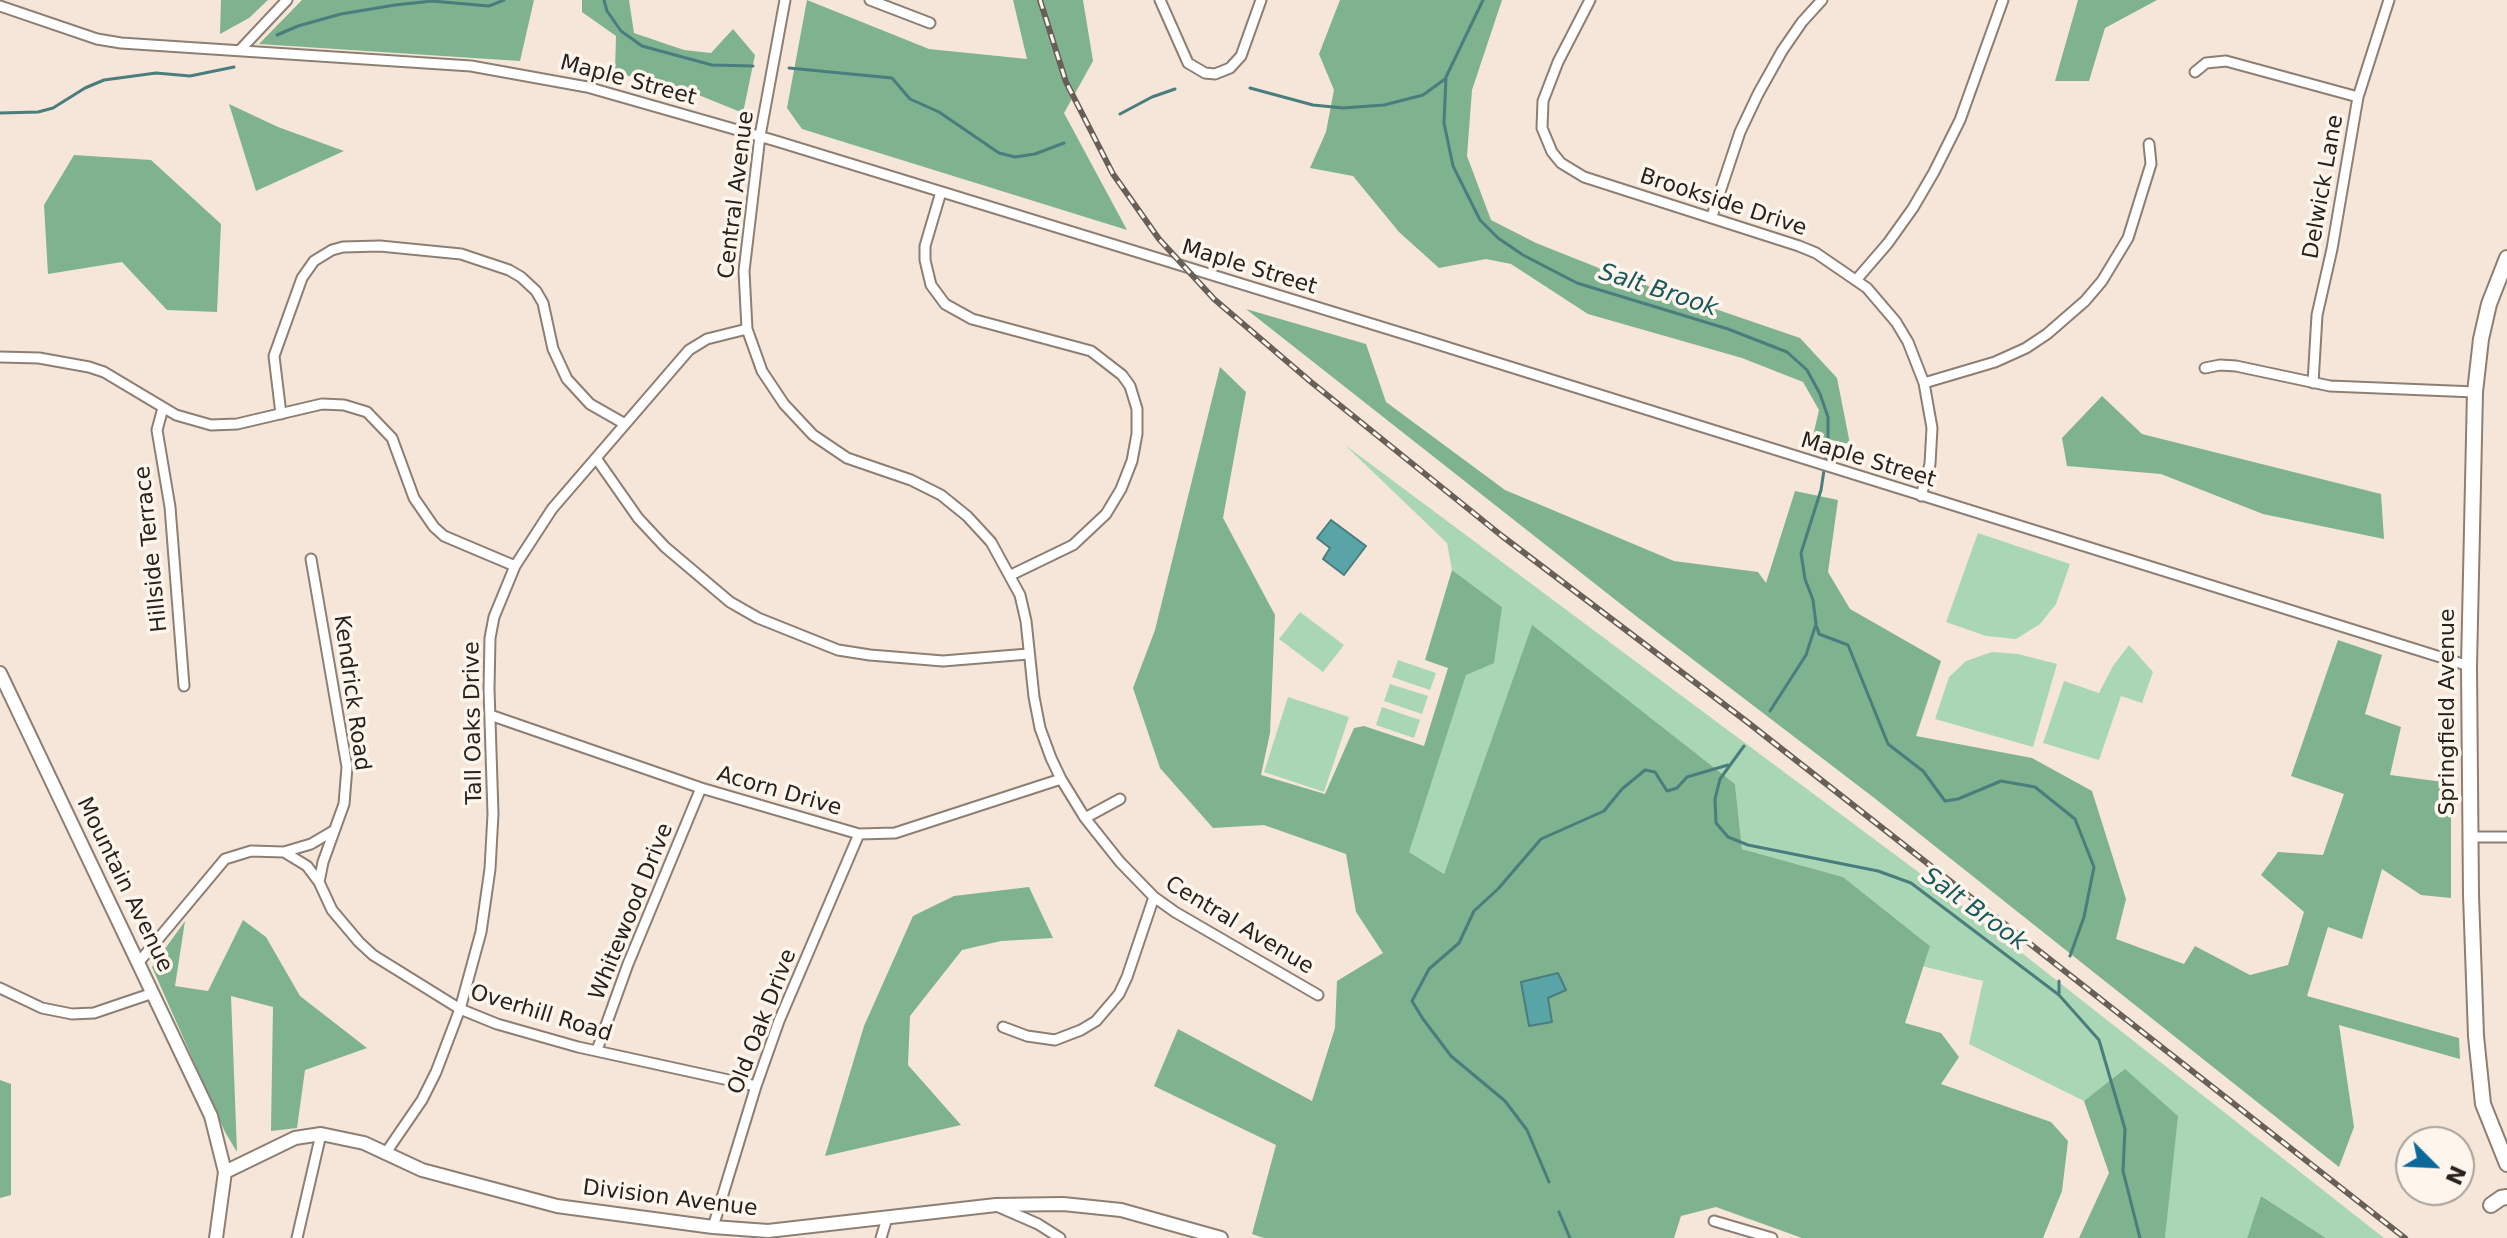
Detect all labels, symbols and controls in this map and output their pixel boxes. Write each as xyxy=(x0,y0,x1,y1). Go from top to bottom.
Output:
street label: Maple Street xyxy=(557,50,699,112)
street label: Central Avenue xyxy=(714,110,760,280)
street label: Delwick Lane xyxy=(2298,113,2350,261)
street label: Brookside Drive xyxy=(1636,164,1810,242)
street label: Maple Street xyxy=(1178,235,1320,301)
water label: Salt Brook xyxy=(1595,258,1721,324)
street label: Maple Street xyxy=(1797,428,1939,494)
street label: Hillside Terrace xyxy=(130,465,174,633)
street label: Springfield Avenue xyxy=(2435,608,2461,816)
street label: Kendrick Road xyxy=(327,613,375,773)
street label: Tall Oaks Drive xyxy=(459,641,489,805)
street label: Acorn Drive xyxy=(714,762,844,822)
street label: Mountain Avenue xyxy=(70,793,178,977)
street label: Whitewood Drive xyxy=(584,820,680,1004)
water label: Salt Brook xyxy=(1916,862,2032,958)
street label: Central Avenue xyxy=(1160,871,1318,981)
street label: Old Oak Drive xyxy=(723,946,803,1098)
street label: Overhill Road xyxy=(467,980,615,1048)
north arrow xyxy=(2395,1126,2475,1206)
text: N xyxy=(2440,1162,2471,1189)
street label: Division Avenue xyxy=(581,1175,759,1223)

